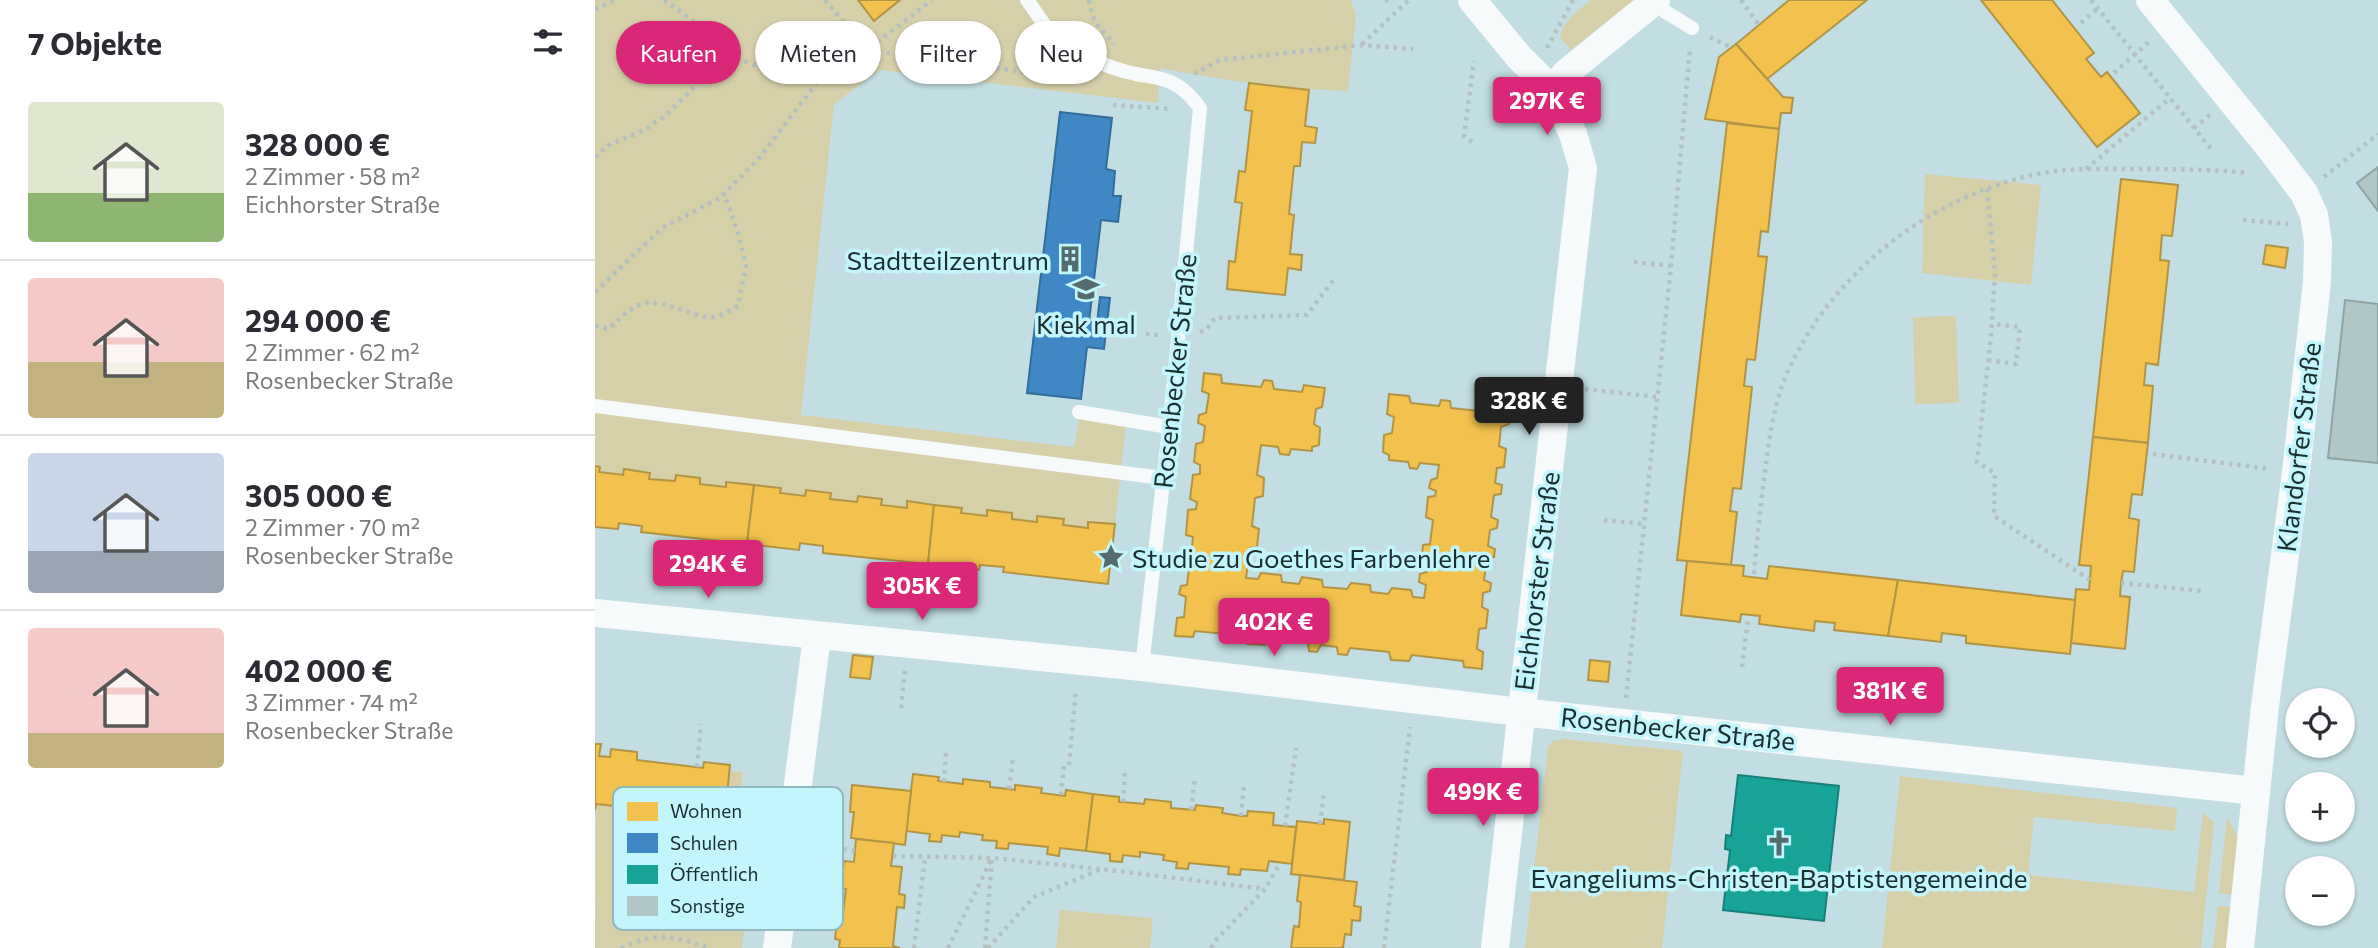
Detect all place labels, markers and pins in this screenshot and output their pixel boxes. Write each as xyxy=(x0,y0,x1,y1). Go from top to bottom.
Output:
pin: 297K € xyxy=(1490,78,1604,137)
place label: Stadtteilzentrum xyxy=(847,244,1049,275)
building icon: Stadtteilzentrum xyxy=(1055,244,1085,274)
school or university icon: Kiek mal xyxy=(1071,274,1101,304)
place label: Kiek mal xyxy=(1036,308,1136,339)
pin: 328K € xyxy=(1472,378,1586,437)
pin: 294K € xyxy=(651,540,765,600)
place icon: Studie zu Goethes Farbenlehre xyxy=(1096,542,1126,572)
place label: Studie zu Goethes Farbenlehre xyxy=(1132,542,1490,573)
pin: 305K € xyxy=(865,562,979,622)
pin: 402K € xyxy=(1217,598,1331,658)
pin: 381K € xyxy=(1833,668,1947,727)
pin: 499K € xyxy=(1426,768,1540,828)
church icon: Evangeliums-Christen-Baptistengemeinde xyxy=(1764,828,1794,858)
place label: Evangeliums-Christen-Baptistengemeinde xyxy=(1530,862,2028,893)

